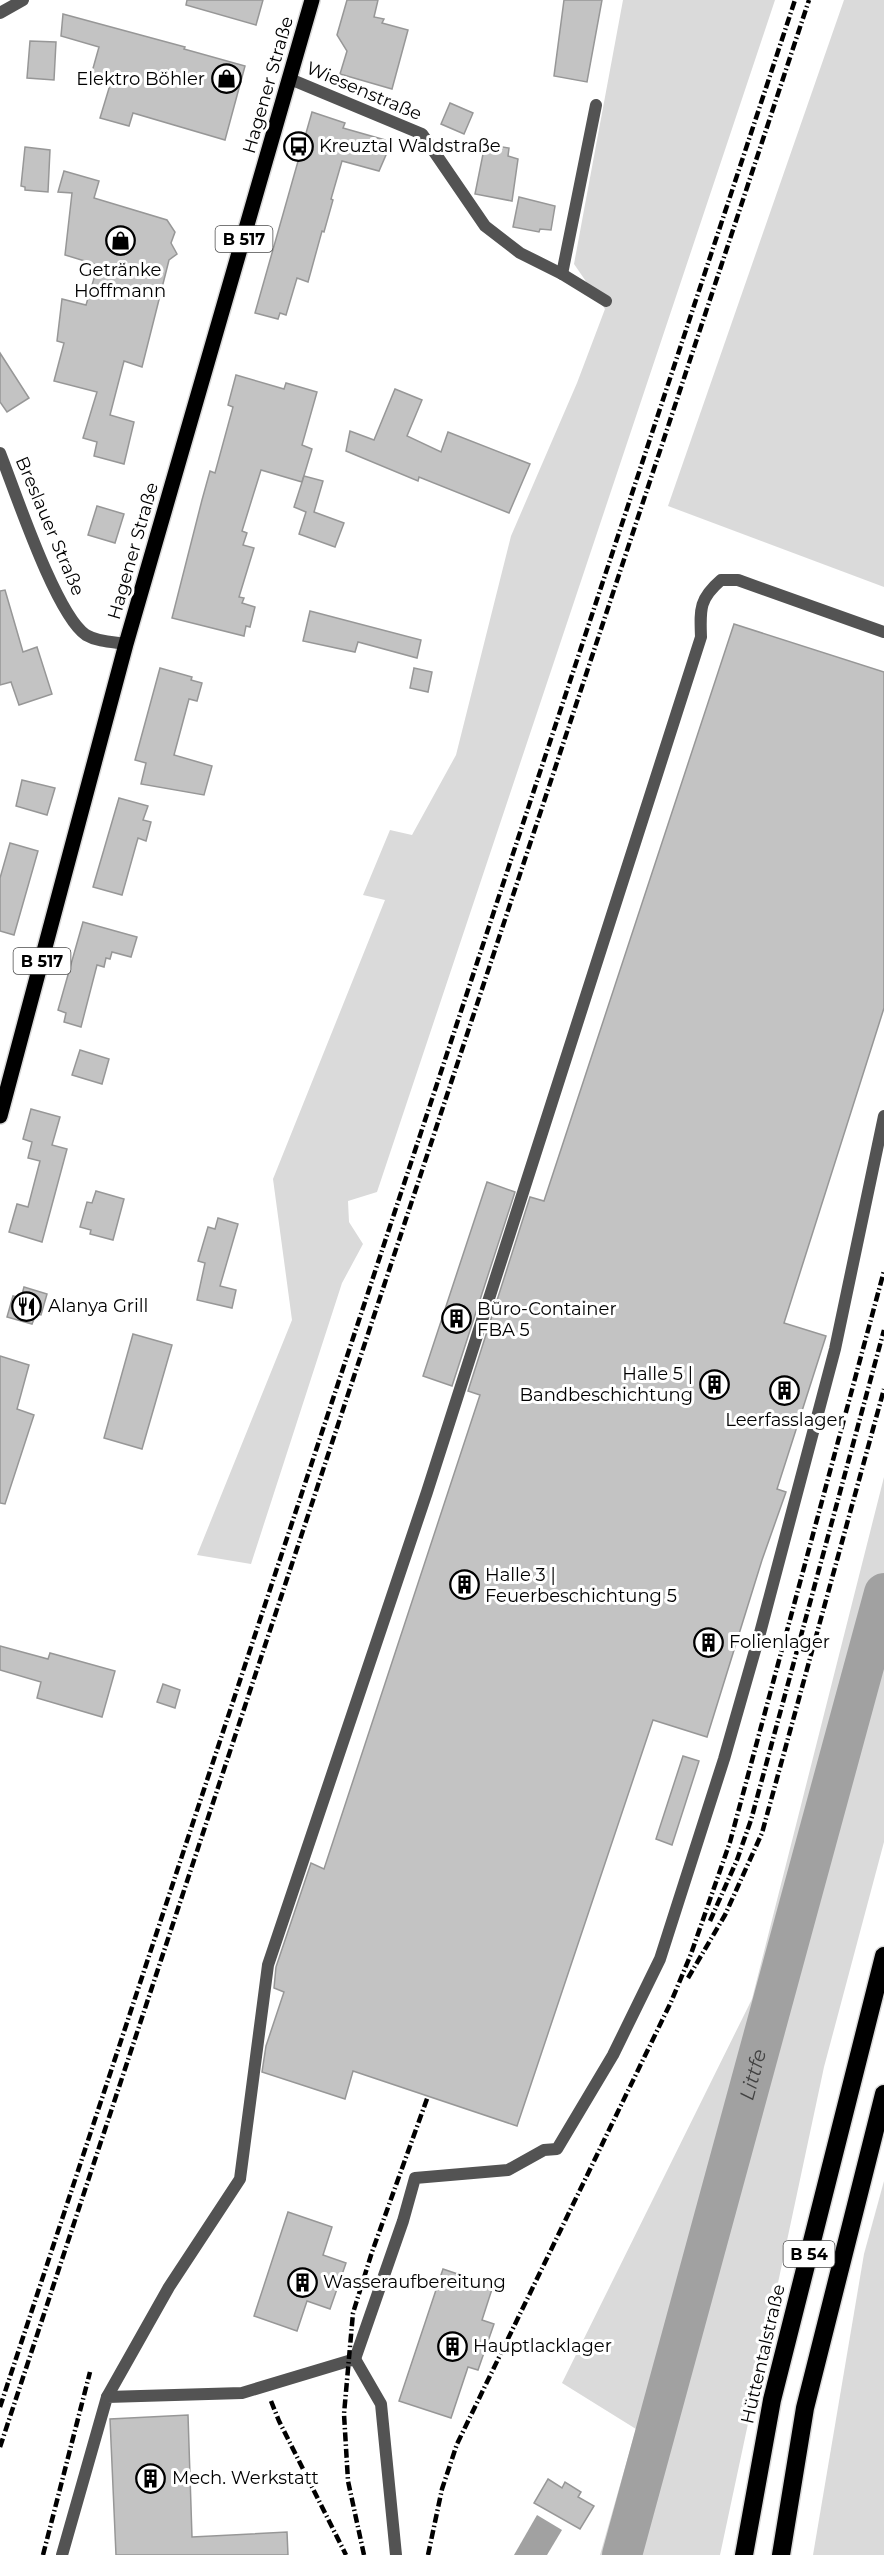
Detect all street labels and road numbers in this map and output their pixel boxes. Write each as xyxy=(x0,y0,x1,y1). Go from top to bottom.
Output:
street label: Hagener Straße xyxy=(238,14,298,156)
street label: Wiesenstraße xyxy=(303,57,425,125)
road number: B 517 xyxy=(216,226,272,252)
street label: Breslauer Straße xyxy=(11,453,89,599)
street label: Hagener Straße xyxy=(103,480,163,622)
road number: B 517 xyxy=(14,948,70,974)
road number: B 54 xyxy=(784,2241,834,2267)
street label: Hüttentalstraße xyxy=(736,2282,790,2426)

